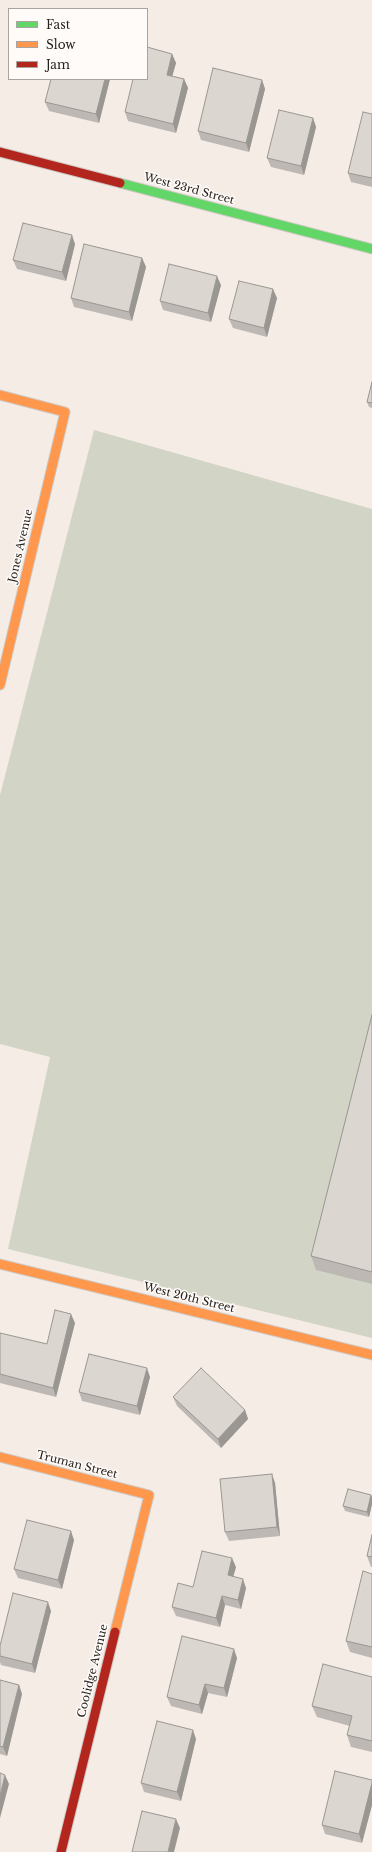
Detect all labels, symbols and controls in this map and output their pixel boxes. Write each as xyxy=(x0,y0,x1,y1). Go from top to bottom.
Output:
legend xyxy=(8,8,148,80)
text: Fast xyxy=(46,17,70,32)
text: Slow xyxy=(46,37,75,52)
text: Jam xyxy=(46,57,70,72)
street label: West 23rd Street xyxy=(142,171,236,207)
street label: Jones Avenue xyxy=(6,508,36,584)
street label: West 20th Street xyxy=(142,1280,236,1316)
street label: Truman Street xyxy=(35,1449,119,1481)
street label: Coolidge Avenue xyxy=(75,1623,111,1719)

